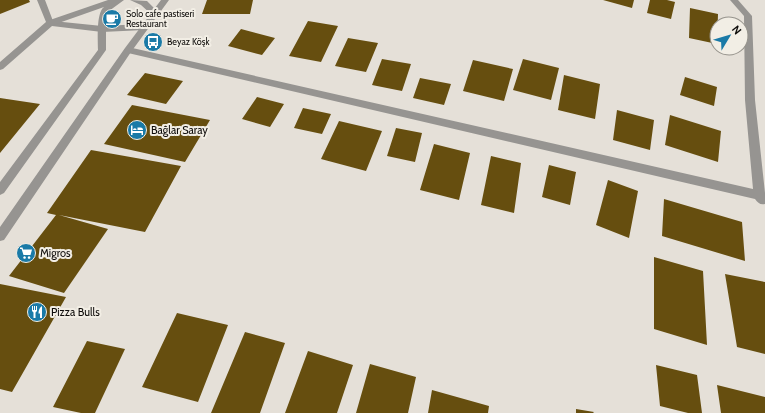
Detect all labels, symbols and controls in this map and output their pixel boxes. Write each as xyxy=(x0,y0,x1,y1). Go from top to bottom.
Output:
cafe icon: Solo cafe pastiseri Restaurant xyxy=(101,8,123,30)
place label: Solo cafe pastiseri Restaurant xyxy=(126,8,194,29)
north arrow xyxy=(709,16,749,56)
text: N xyxy=(729,22,745,37)
bus stop icon: Beyaz Köşk xyxy=(142,31,164,53)
place label: Beyaz Köşk xyxy=(167,36,210,47)
hotel icon: Bağlar Saray xyxy=(126,119,148,141)
place label: Bağlar Saray xyxy=(151,123,208,137)
supermarket icon: Migros xyxy=(15,242,37,264)
place label: Migros xyxy=(40,246,71,260)
restaurant icon: Pizza Bulls xyxy=(26,301,48,323)
place label: Pizza Bulls xyxy=(51,305,100,319)

